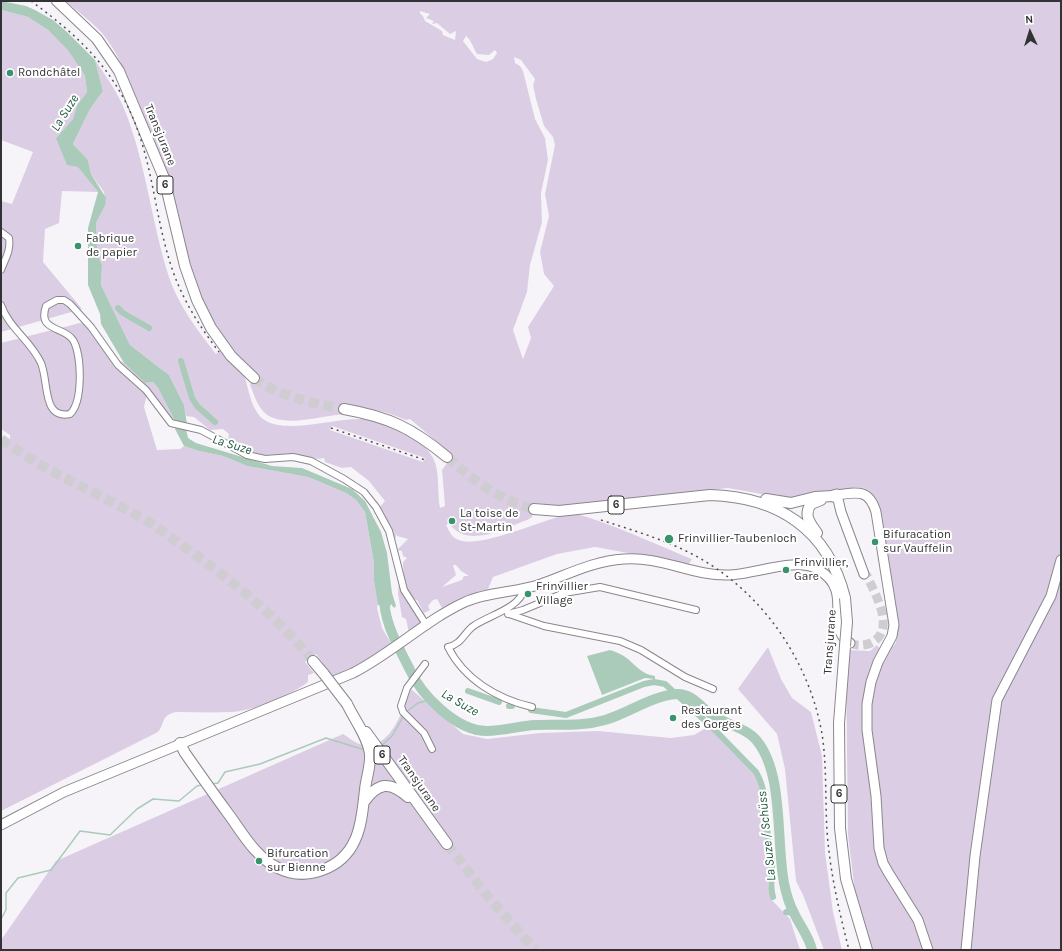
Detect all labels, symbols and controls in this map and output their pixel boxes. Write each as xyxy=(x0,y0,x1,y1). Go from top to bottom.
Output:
north arrow xyxy=(1010,12,1050,52)
text: N xyxy=(1025,13,1034,26)
place label: Rondchâtel xyxy=(18,66,80,80)
marker: Rondchâtel xyxy=(5,68,15,78)
water label: La Suze xyxy=(48,92,82,134)
street label: Transjurane xyxy=(141,102,179,168)
road number: 6 xyxy=(157,176,173,194)
place label: Fabrique de papier xyxy=(86,232,137,260)
marker: Fabrique de papier xyxy=(73,241,83,251)
water label: La Suze xyxy=(210,432,254,458)
road number: 6 xyxy=(608,496,624,514)
place label: La toise de St-Martin xyxy=(460,507,518,535)
marker: La toise de St-Martin xyxy=(447,516,457,526)
place label: Bifuracation sur Vauffelin xyxy=(883,528,953,556)
place label: Frinvillier-Taubenloch xyxy=(678,532,797,546)
marker: Frinvillier-Taubenloch xyxy=(663,533,675,545)
marker: Bifuracation sur Vauffelin xyxy=(870,537,880,547)
place label: Frinvillier, Gare xyxy=(794,556,848,584)
marker: Frinvillier, Gare xyxy=(781,565,791,575)
place label: Frinvillier Village xyxy=(536,580,588,608)
marker: Frinvillier Village xyxy=(523,589,533,599)
street label: Transjurane xyxy=(821,609,839,675)
water label: La Suze xyxy=(439,686,481,720)
place label: Restaurant des Gorges xyxy=(681,704,742,732)
marker: Restaurant des Gorges xyxy=(668,713,678,723)
road number: 6 xyxy=(374,746,390,764)
street label: Transjurane xyxy=(394,753,444,815)
road number: 6 xyxy=(831,785,847,803)
water label: La Suze / Schüss xyxy=(755,790,779,882)
place label: Bifurcation sur Bienne xyxy=(267,847,328,875)
marker: Bifurcation sur Bienne xyxy=(254,856,264,866)

